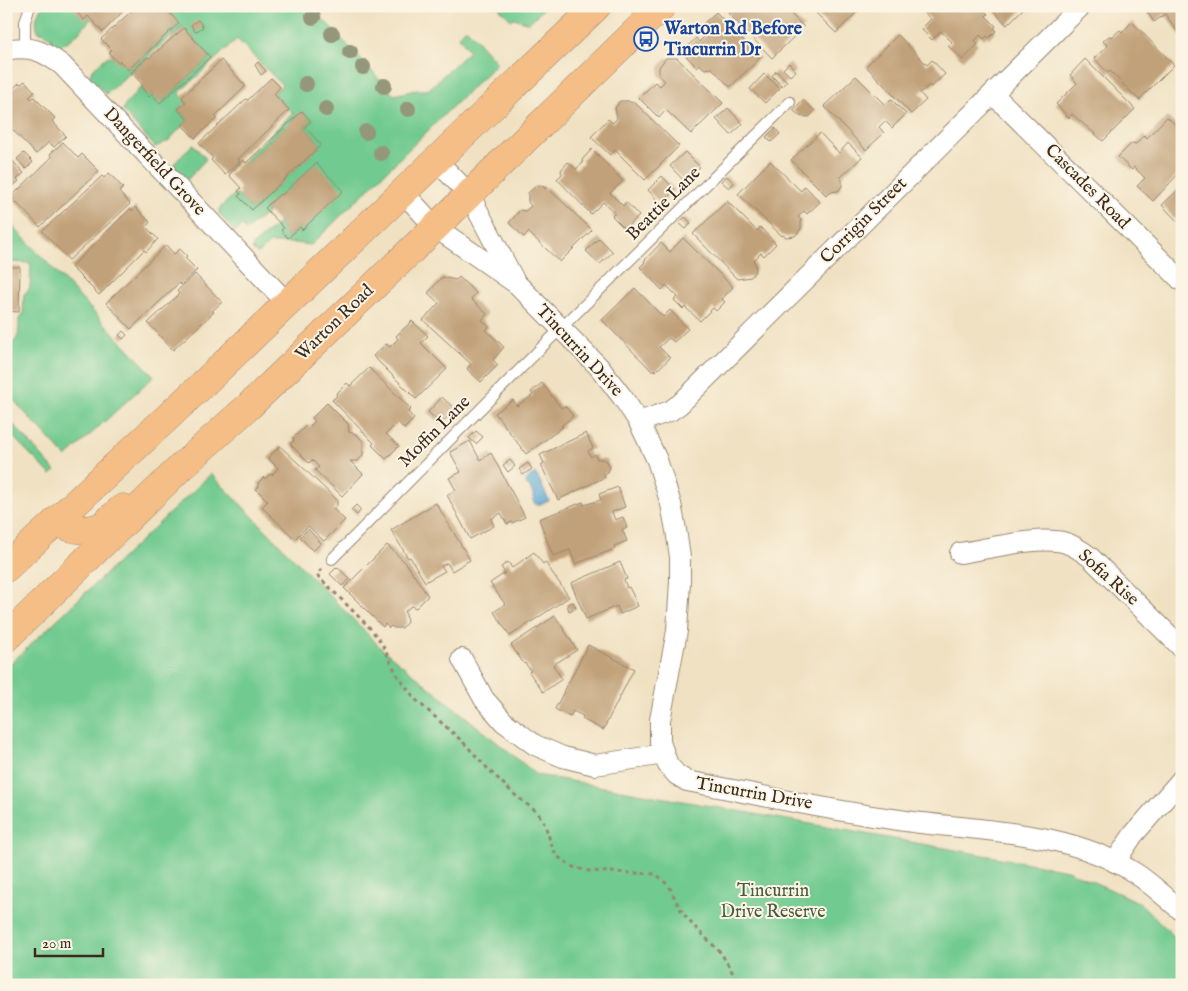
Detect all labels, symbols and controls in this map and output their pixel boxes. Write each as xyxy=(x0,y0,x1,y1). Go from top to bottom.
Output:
place label: Warton Rd Before Tincurrin Dr xyxy=(663,18,803,62)
bus stop icon: Warton Rd Before Tincurrin Dr xyxy=(633,26,659,52)
street label: Dangerfield Grove xyxy=(98,103,210,221)
street label: Cascades Road xyxy=(1040,140,1135,235)
street label: Beattie Lane xyxy=(622,162,706,246)
street label: Corrigin Street xyxy=(816,173,912,269)
street label: Warton Road xyxy=(291,280,379,366)
street label: Tincurrin Drive xyxy=(530,300,628,402)
street label: Moffin Lane xyxy=(394,391,476,473)
street label: Sofia Rise xyxy=(1073,545,1143,611)
street label: Tincurrin Drive xyxy=(694,772,814,816)
park label: Tincurrin Drive Reserve xyxy=(720,880,826,924)
scale bar xyxy=(35,926,102,958)
text: 20 m xyxy=(42,934,72,953)

